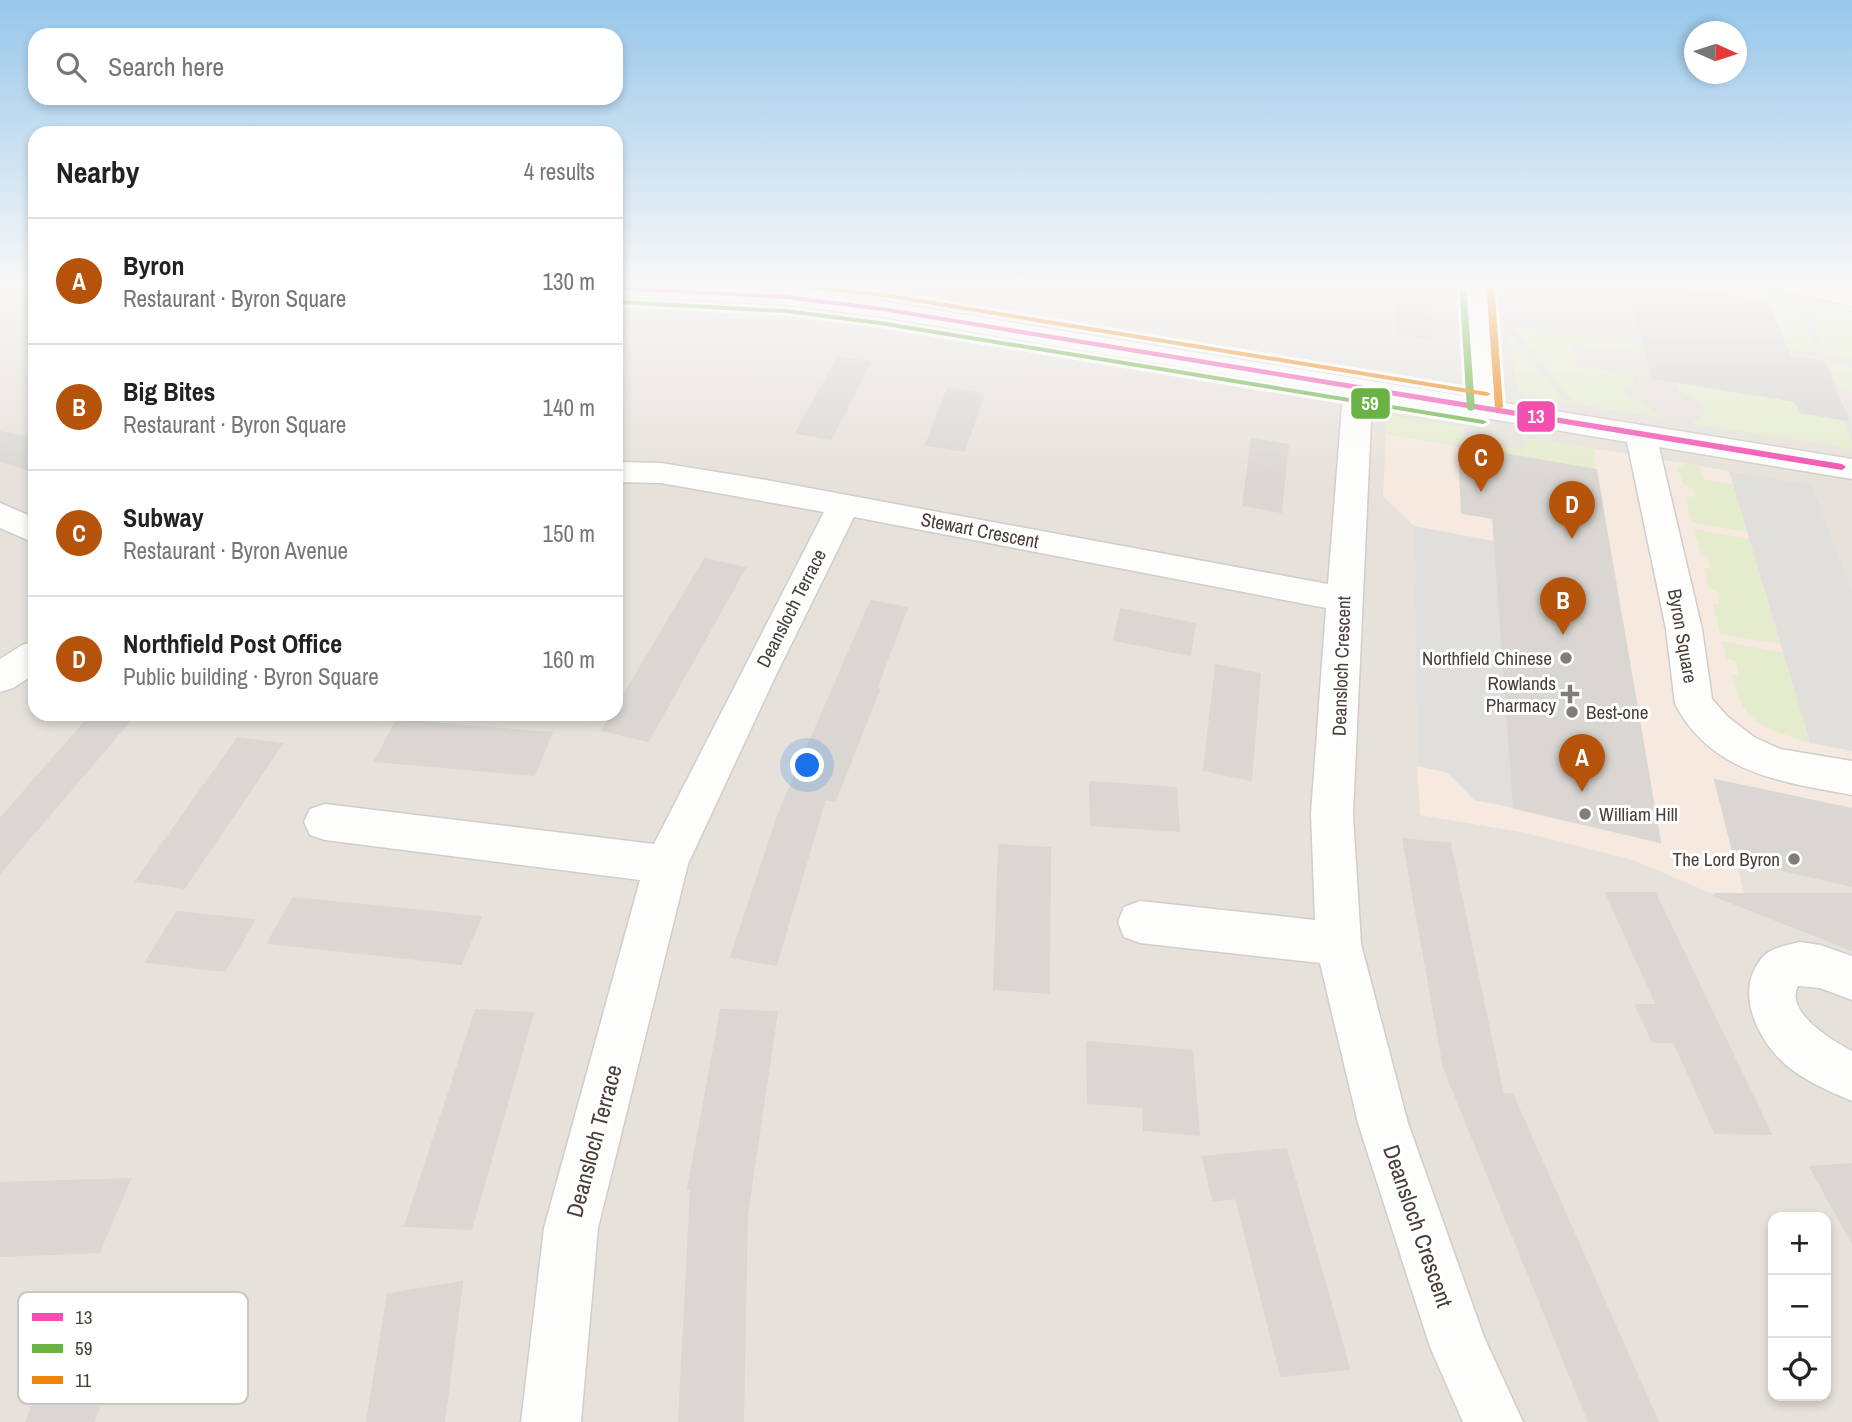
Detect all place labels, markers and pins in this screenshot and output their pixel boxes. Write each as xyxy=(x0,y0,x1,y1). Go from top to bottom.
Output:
pin: C xyxy=(1458,434,1504,492)
pin: D xyxy=(1549,481,1595,539)
pin: B xyxy=(1540,577,1586,635)
place label: Northfield Chinese xyxy=(1422,645,1552,671)
marker: Northfield Chinese xyxy=(1558,650,1574,666)
place label: Rowlands Pharmacy xyxy=(1486,670,1556,718)
marker: Rowlands Pharmacy xyxy=(1562,686,1578,702)
place label: Best-one xyxy=(1586,699,1648,725)
marker: Best-one xyxy=(1564,704,1580,720)
pin: A xyxy=(1559,734,1605,792)
place label: William Hill xyxy=(1599,801,1678,827)
marker: William Hill xyxy=(1577,806,1593,822)
place label: The Lord Byron xyxy=(1673,846,1780,872)
marker: The Lord Byron xyxy=(1786,851,1802,867)

